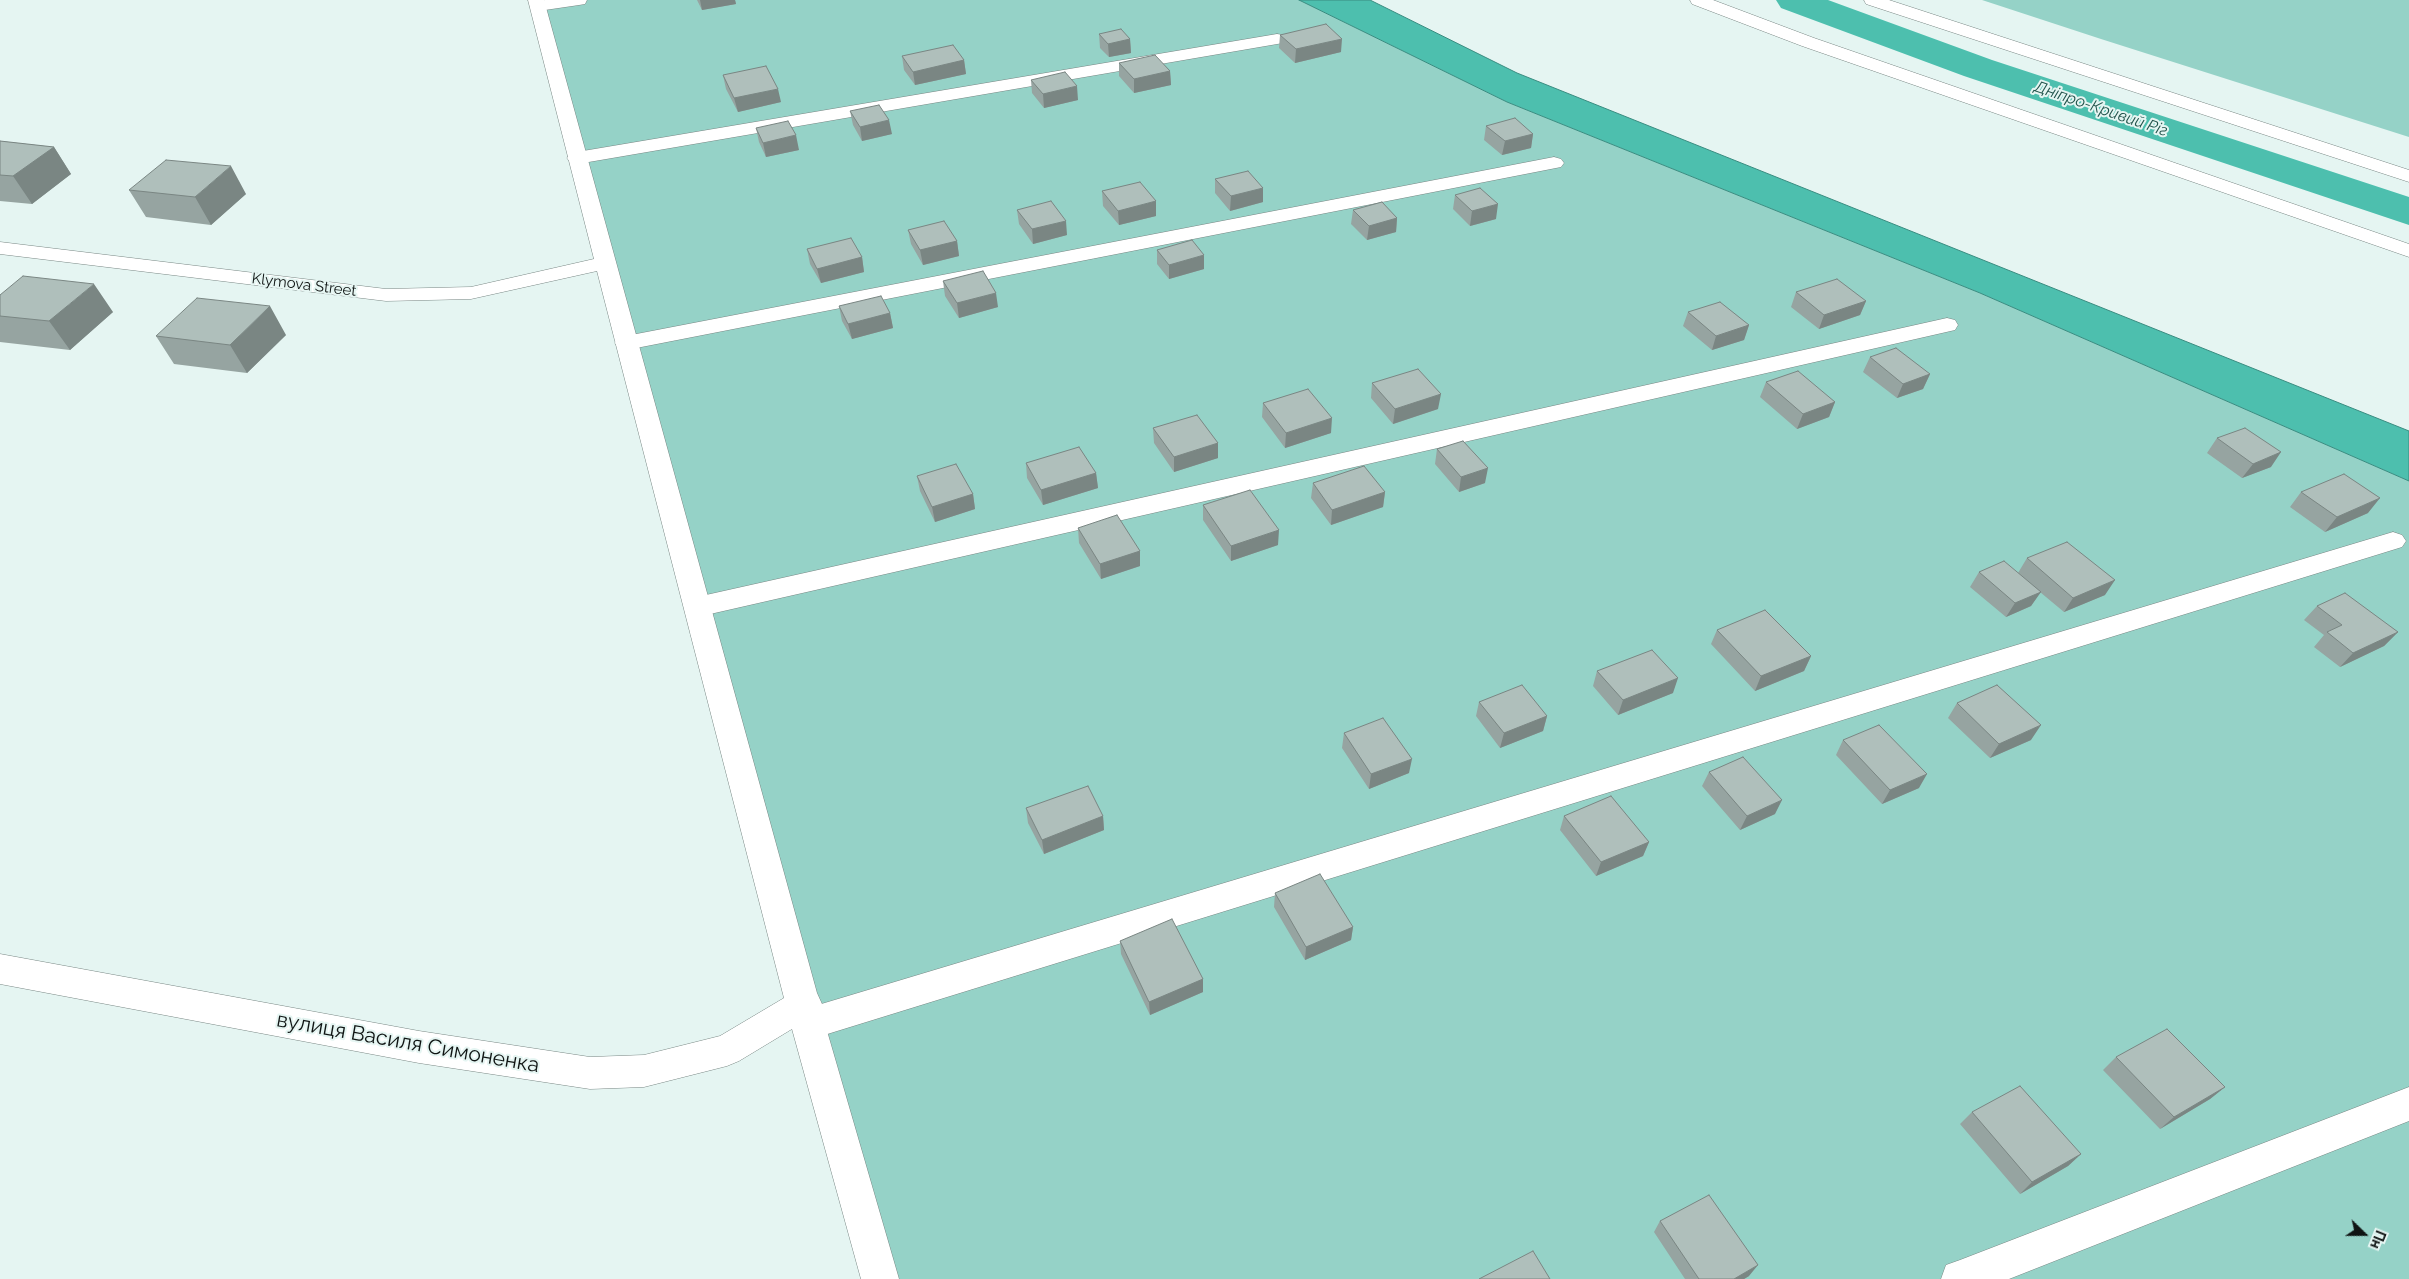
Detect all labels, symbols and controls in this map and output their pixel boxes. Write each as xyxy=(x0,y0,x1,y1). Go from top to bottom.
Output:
water label: Дніпро-Кривий Ріг xyxy=(2032,77,2170,141)
street label: Klymova Street xyxy=(251,270,357,300)
street label: вулиця Василя Симоненка xyxy=(275,1007,541,1079)
north arrow xyxy=(2339,1209,2389,1259)
text: Пн xyxy=(2367,1228,2389,1251)

